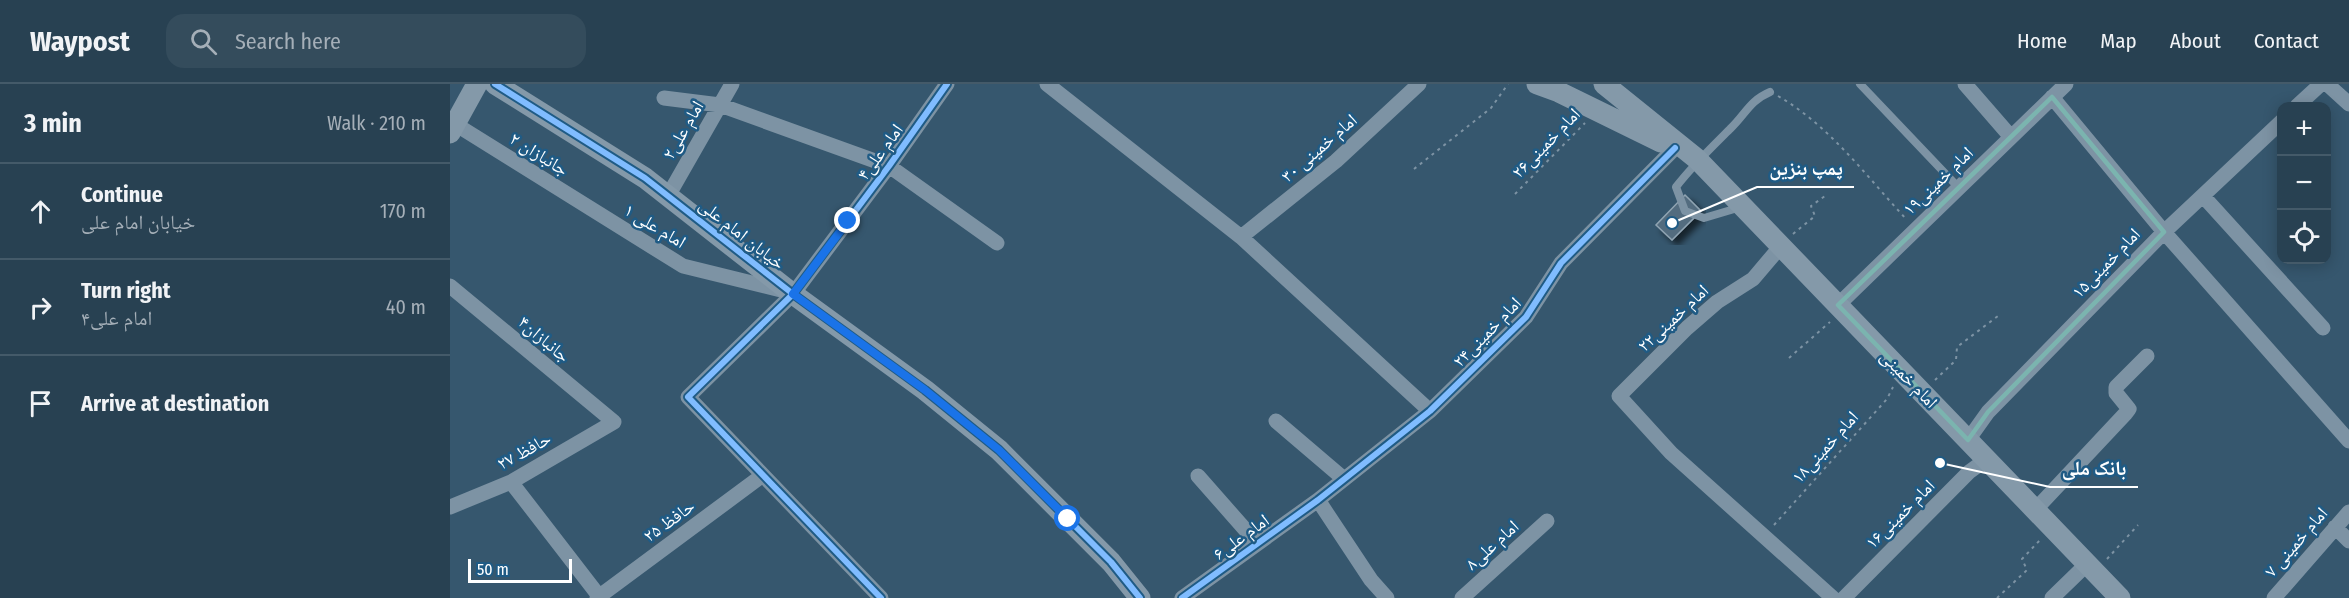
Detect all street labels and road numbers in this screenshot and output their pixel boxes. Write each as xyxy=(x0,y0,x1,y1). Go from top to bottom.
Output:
street label: امام علی۲ xyxy=(657,97,709,164)
street label: امام خمینی۲۶ xyxy=(1507,103,1586,183)
street label: امام خمینی ۳۰ xyxy=(1277,109,1362,188)
street label: امام علی۴ xyxy=(852,120,909,185)
street label: جانبازان ۲ xyxy=(506,127,572,181)
street label: امام خمینی۱۹ xyxy=(1898,142,1978,221)
street label: خیابان امام علی xyxy=(694,194,789,275)
street label: امام علی ۱ xyxy=(620,199,690,254)
street label: امام خمینی۱۵ xyxy=(2067,223,2146,303)
street label: امام خمینی۲۲ xyxy=(1633,280,1714,357)
street label: امام خمینی۲۴ xyxy=(1448,292,1527,372)
street label: جانبازان۴ xyxy=(514,311,574,367)
street label: امام خمینی xyxy=(1875,345,1942,414)
street label: امام خمینی۱۸ xyxy=(1787,406,1864,488)
street label: حافظ ۲۷ xyxy=(493,427,555,475)
street label: امام خمینی۱۶ xyxy=(1861,475,1940,554)
street label: حافظ ۲۵ xyxy=(639,495,699,547)
street label: امام خمینی ۷ xyxy=(2260,503,2333,582)
street label: امام علی۶ xyxy=(1209,509,1274,566)
street label: امام علی۸ xyxy=(1461,515,1524,575)

